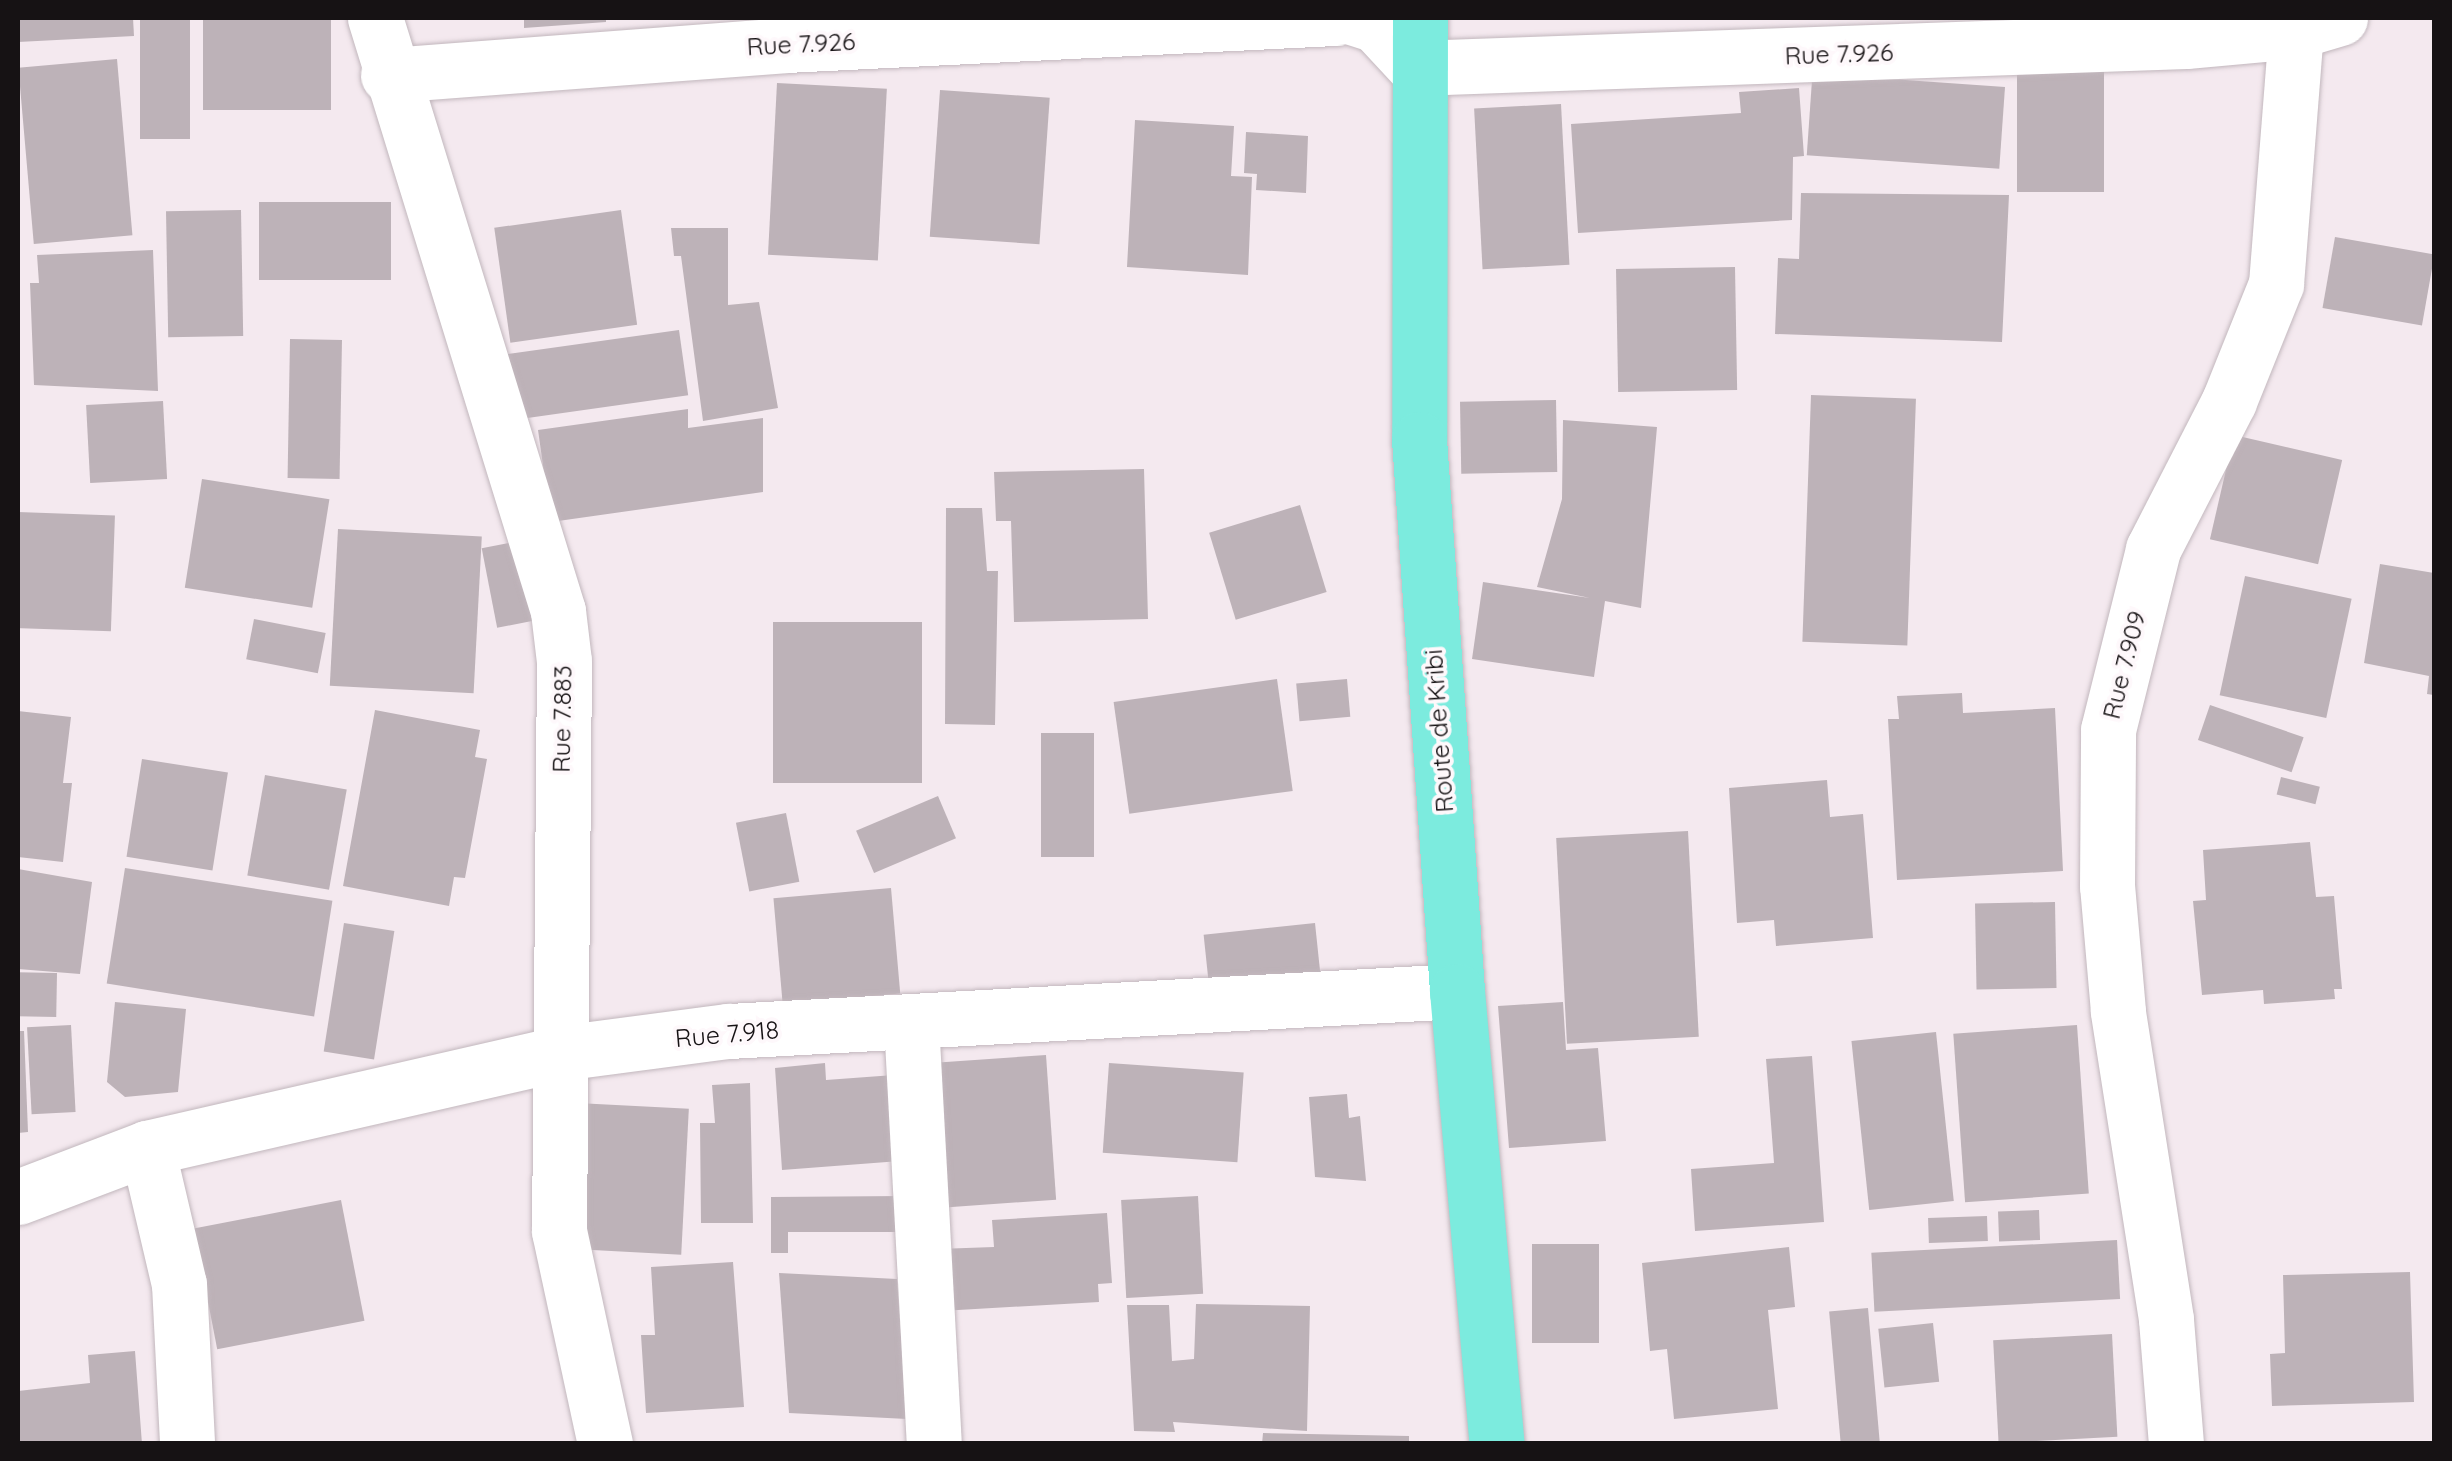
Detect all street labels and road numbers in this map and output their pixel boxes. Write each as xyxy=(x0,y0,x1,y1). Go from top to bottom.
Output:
street label: Rue 7.926 xyxy=(746,26,856,62)
street label: Rue 7.926 xyxy=(1784,37,1894,71)
street label: Rue 7.909 xyxy=(2096,608,2152,722)
street label: Route de Kribi xyxy=(1418,648,1460,814)
street label: Rue 7.883 xyxy=(546,665,578,773)
street label: Rue 7.918 xyxy=(674,1015,780,1053)

